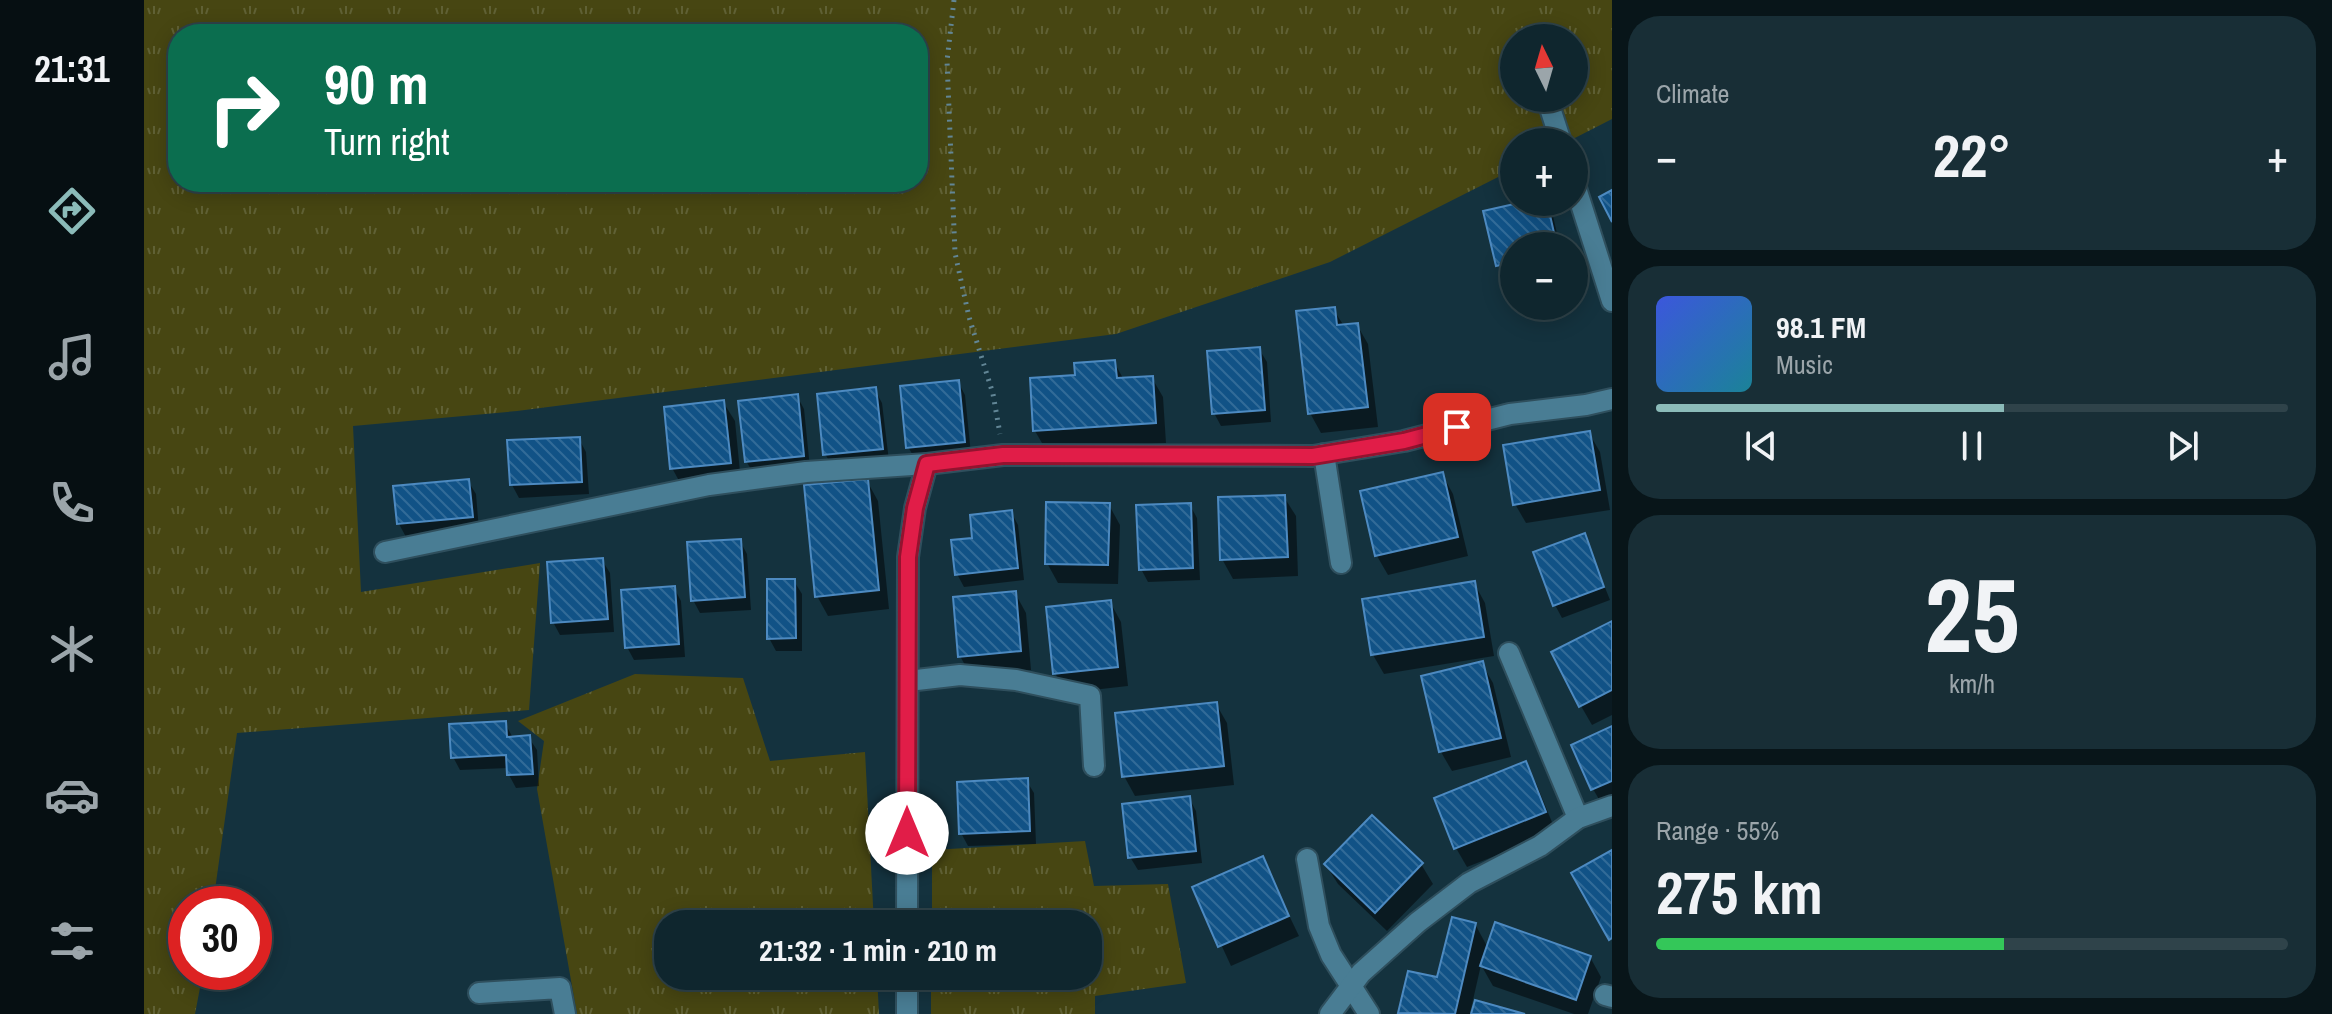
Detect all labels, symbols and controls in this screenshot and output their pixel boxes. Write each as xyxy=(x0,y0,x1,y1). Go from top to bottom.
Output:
north arrow xyxy=(1500,24,1588,112)
map controls xyxy=(1500,24,1588,320)
text: 21:31 xyxy=(34,45,110,93)
text: 90 m xyxy=(324,46,429,121)
icon: right xyxy=(192,56,296,160)
text: Climate xyxy=(1656,76,1729,111)
text: 22° xyxy=(1933,115,2011,196)
text: Turn right xyxy=(324,118,449,166)
text: − xyxy=(1656,126,1677,186)
text: + xyxy=(2267,126,2288,186)
button: + xyxy=(1500,128,1588,216)
icon: directions xyxy=(44,183,100,239)
button: − xyxy=(1500,232,1588,320)
text: 98.1 FM xyxy=(1776,307,1866,347)
icon: music xyxy=(44,329,100,385)
text: Music xyxy=(1776,347,1833,382)
pin xyxy=(1423,393,1491,461)
icon: arrive xyxy=(1435,405,1479,449)
icon: previous xyxy=(1739,424,1783,468)
icon: pause xyxy=(1950,424,1994,468)
icon: next xyxy=(2161,424,2205,468)
icon: phone xyxy=(44,475,100,531)
text: 25 xyxy=(1925,544,2019,684)
icon: climate xyxy=(44,621,100,677)
text: km/h xyxy=(1949,666,1995,701)
icon: car xyxy=(44,767,100,823)
position arrow xyxy=(865,791,949,875)
text: Range · 55% xyxy=(1656,813,1779,848)
text: 275 km xyxy=(1656,852,1823,933)
speed limit sign: 30 xyxy=(168,886,272,990)
icon: filters xyxy=(44,913,100,969)
text: 21:32 · 1 min · 210 m xyxy=(759,930,997,970)

